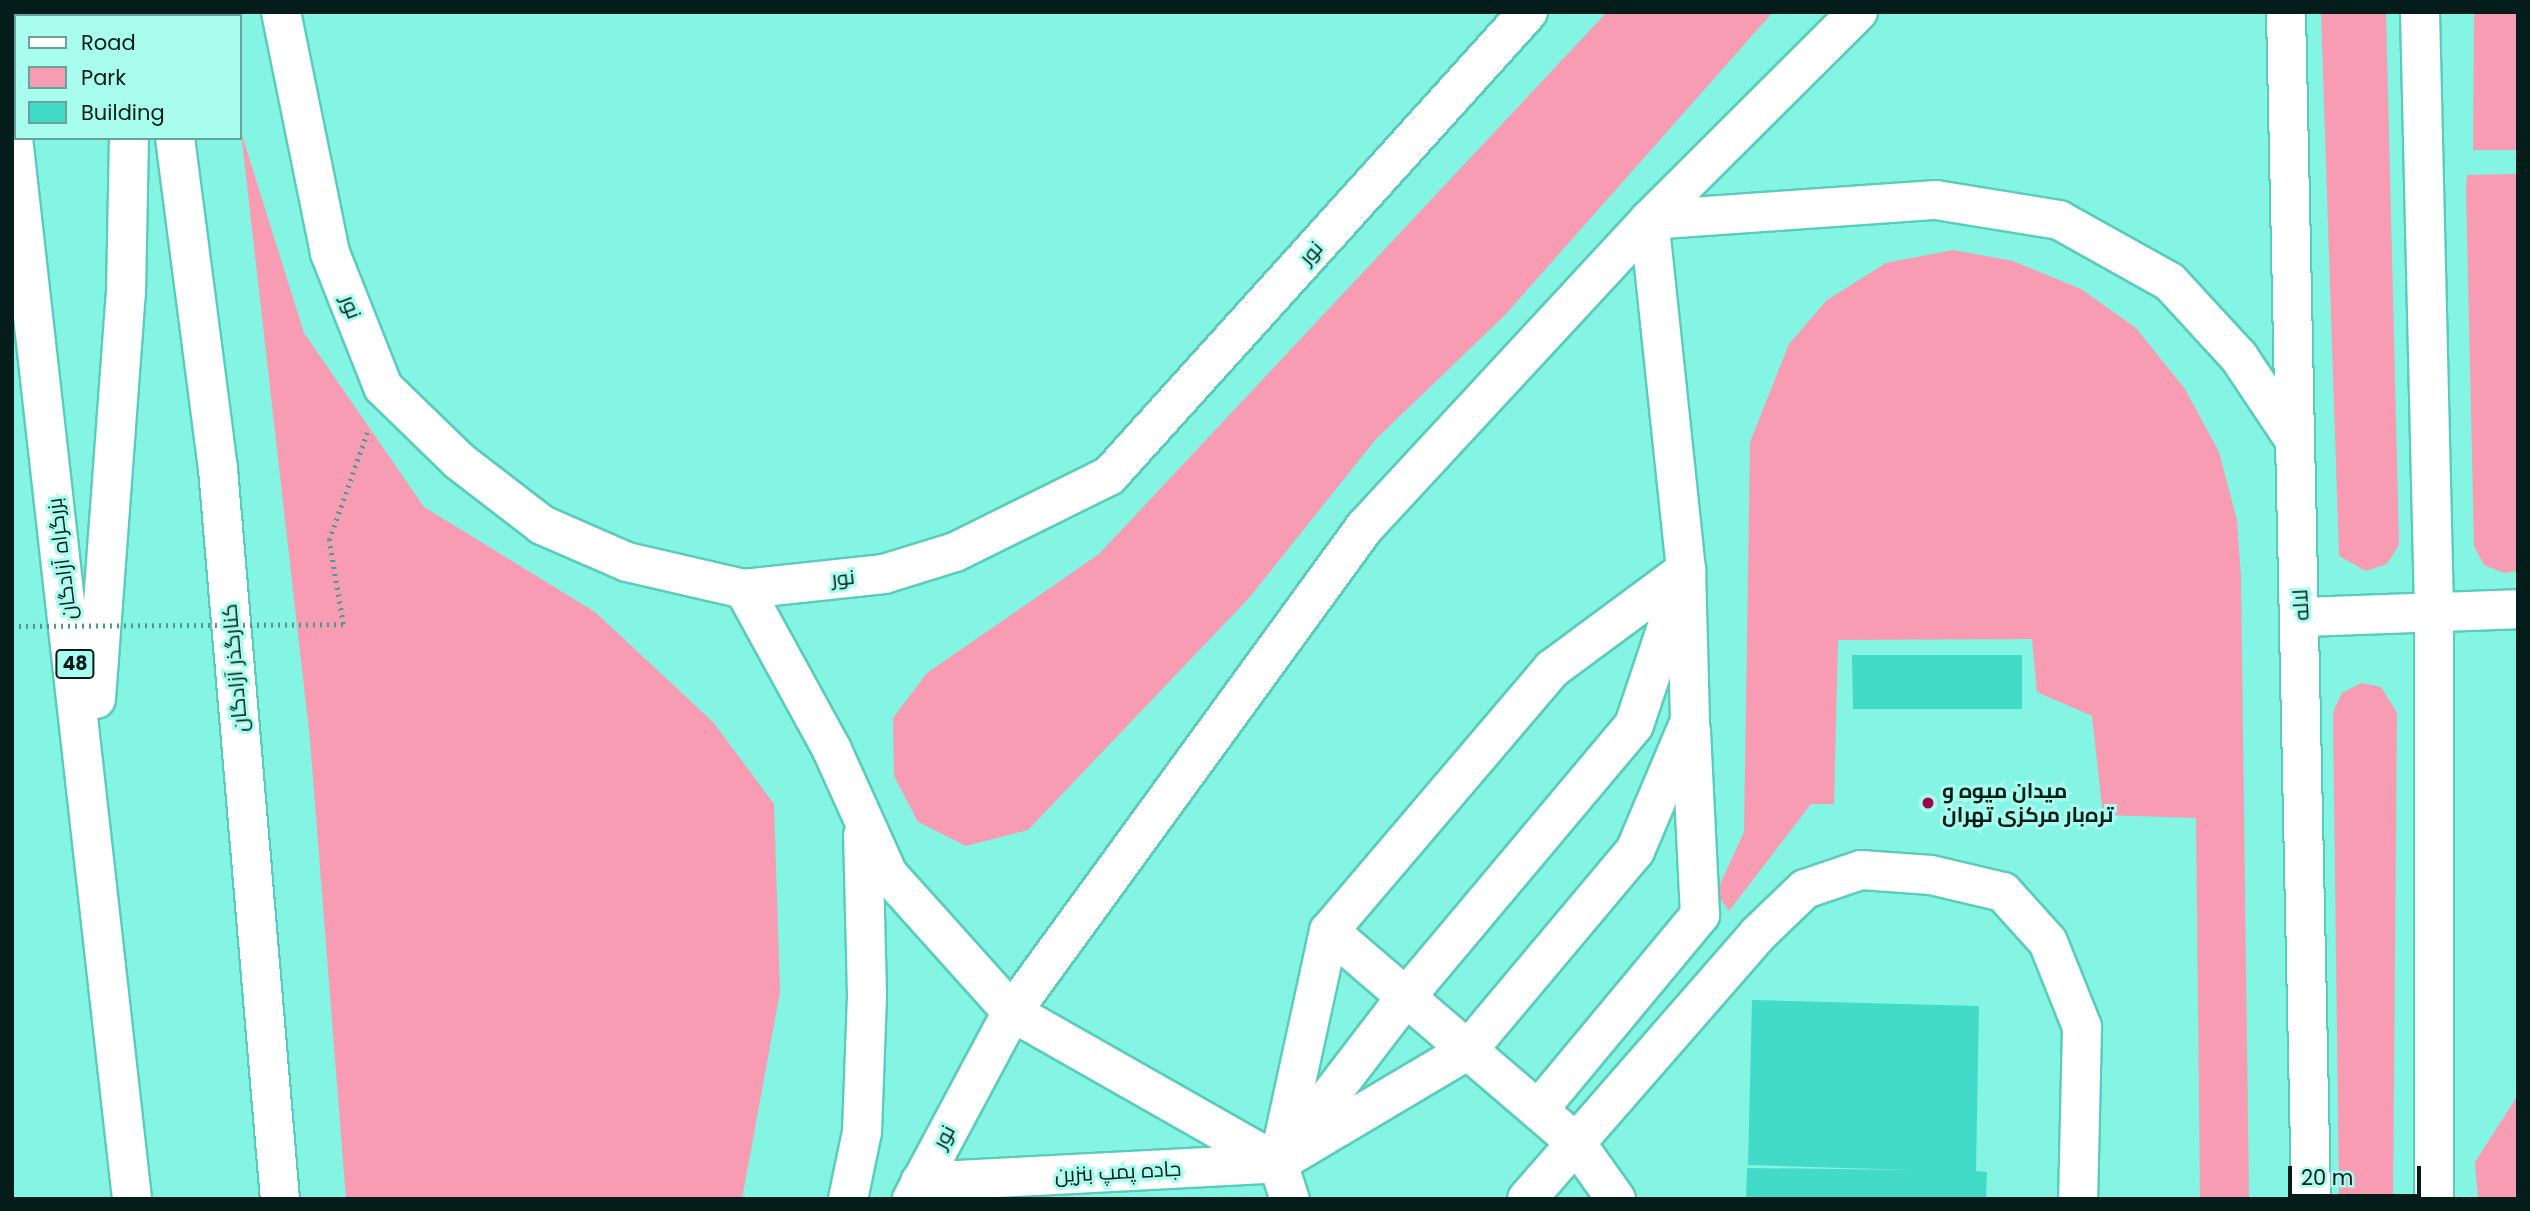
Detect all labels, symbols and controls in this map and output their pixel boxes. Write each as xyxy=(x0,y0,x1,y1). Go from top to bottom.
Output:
legend xyxy=(14,14,242,140)
text: Road xyxy=(81,28,136,57)
text: Park xyxy=(81,63,126,92)
text: Building xyxy=(81,98,165,127)
street label: نور xyxy=(1294,236,1328,270)
street label: نور xyxy=(335,292,367,322)
street label: بزرگراه آزادگان xyxy=(42,497,82,621)
street label: نور xyxy=(830,564,856,592)
street label: لاله xyxy=(2288,589,2314,621)
street label: کنارگذر آزادگان xyxy=(217,603,253,733)
road number: 48 xyxy=(54,649,96,680)
place label: میدان میوه و تره‌بار مرکزی تهران xyxy=(1942,778,2114,828)
marker: میدان میوه و تره‌بار مرکزی تهران xyxy=(1920,795,1936,811)
street label: نور xyxy=(927,1121,961,1153)
scale bar xyxy=(2292,1152,2425,1196)
street label: جاده پمپ بنزین xyxy=(1054,1156,1182,1188)
text: 20 m xyxy=(2301,1163,2354,1192)

